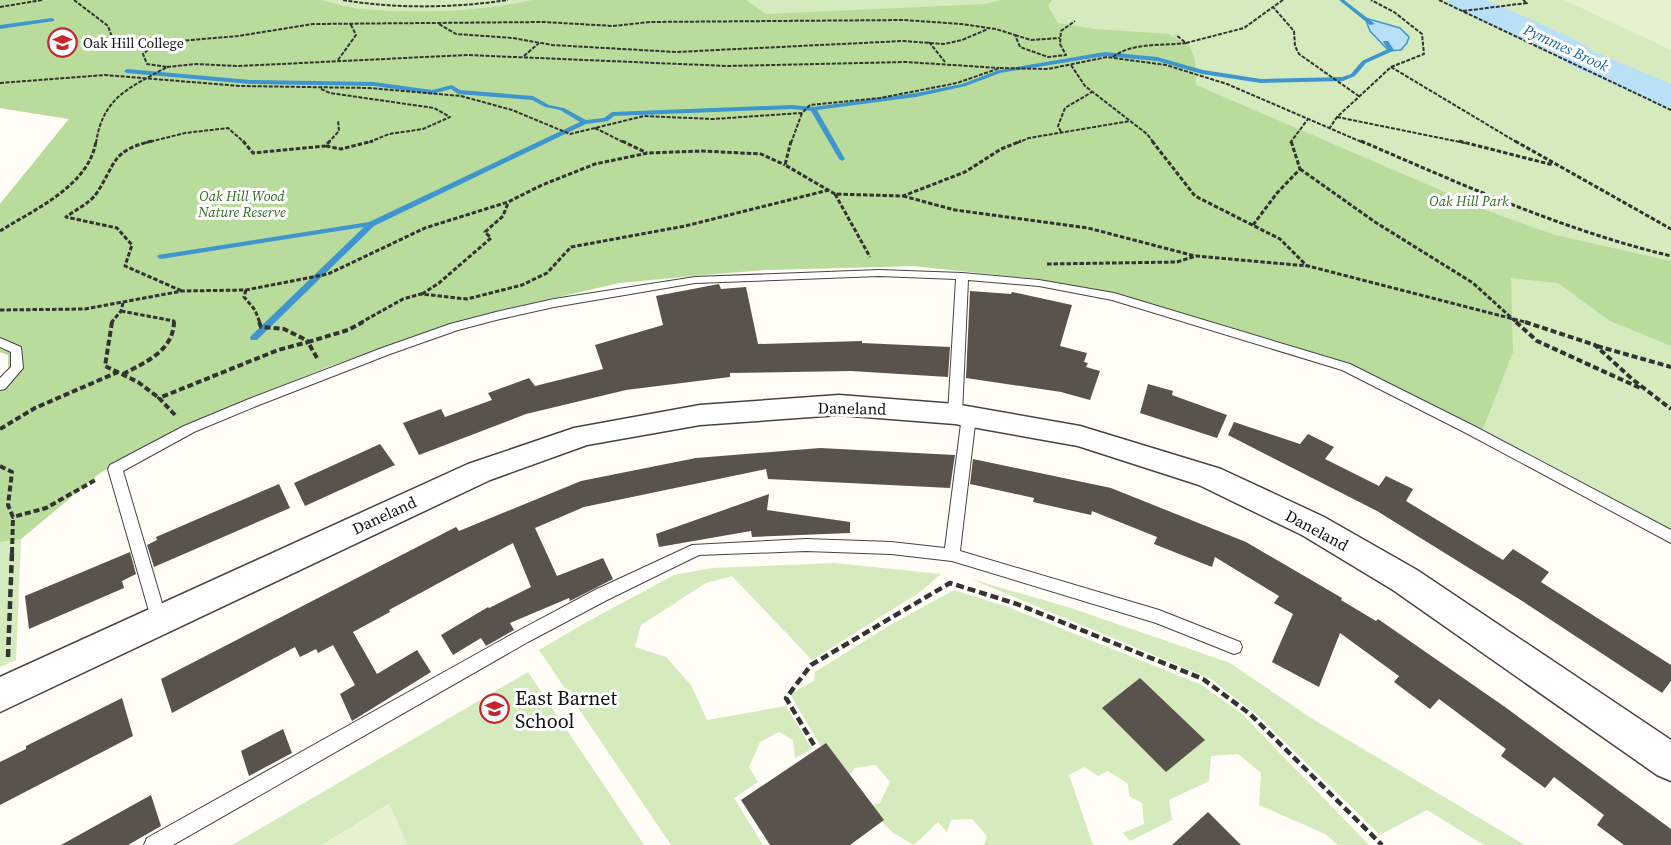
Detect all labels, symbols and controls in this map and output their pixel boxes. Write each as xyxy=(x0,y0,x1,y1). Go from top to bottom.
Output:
water label: Pymmes Brook xyxy=(1519,18,1613,77)
school or university icon: Oak Hill College xyxy=(46,27,78,59)
place label: Oak Hill College xyxy=(83,33,184,53)
park label: Oak Hill Wood Nature Reserve xyxy=(197,186,286,222)
park label: Oak Hill Park xyxy=(1429,191,1509,211)
street label: Daneland xyxy=(818,396,886,420)
street label: Daneland xyxy=(348,491,420,539)
street label: Daneland xyxy=(1282,504,1352,556)
place label: East Barnet School xyxy=(515,684,618,735)
school or university icon: East Barnet School xyxy=(478,693,510,725)

